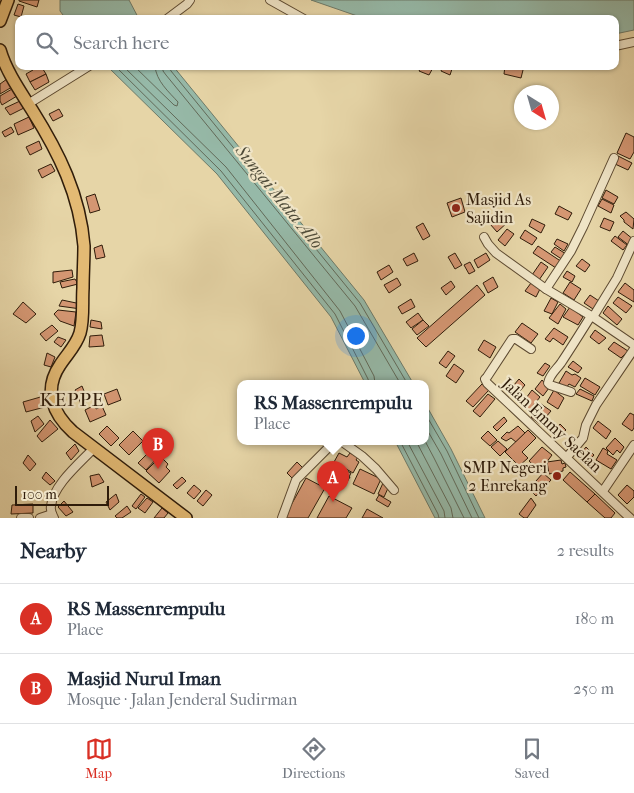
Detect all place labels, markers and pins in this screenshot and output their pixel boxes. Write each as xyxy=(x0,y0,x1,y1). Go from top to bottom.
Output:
place label: Masjid As Sajidin xyxy=(466,190,531,227)
marker: Masjid As Sajidin xyxy=(450,202,462,214)
pin: B xyxy=(142,428,174,469)
place label: SMP Negeri 2 Enrekang xyxy=(463,458,547,495)
pin: A xyxy=(317,461,349,502)
marker: SMP Negeri 2 Enrekang xyxy=(551,470,563,482)

